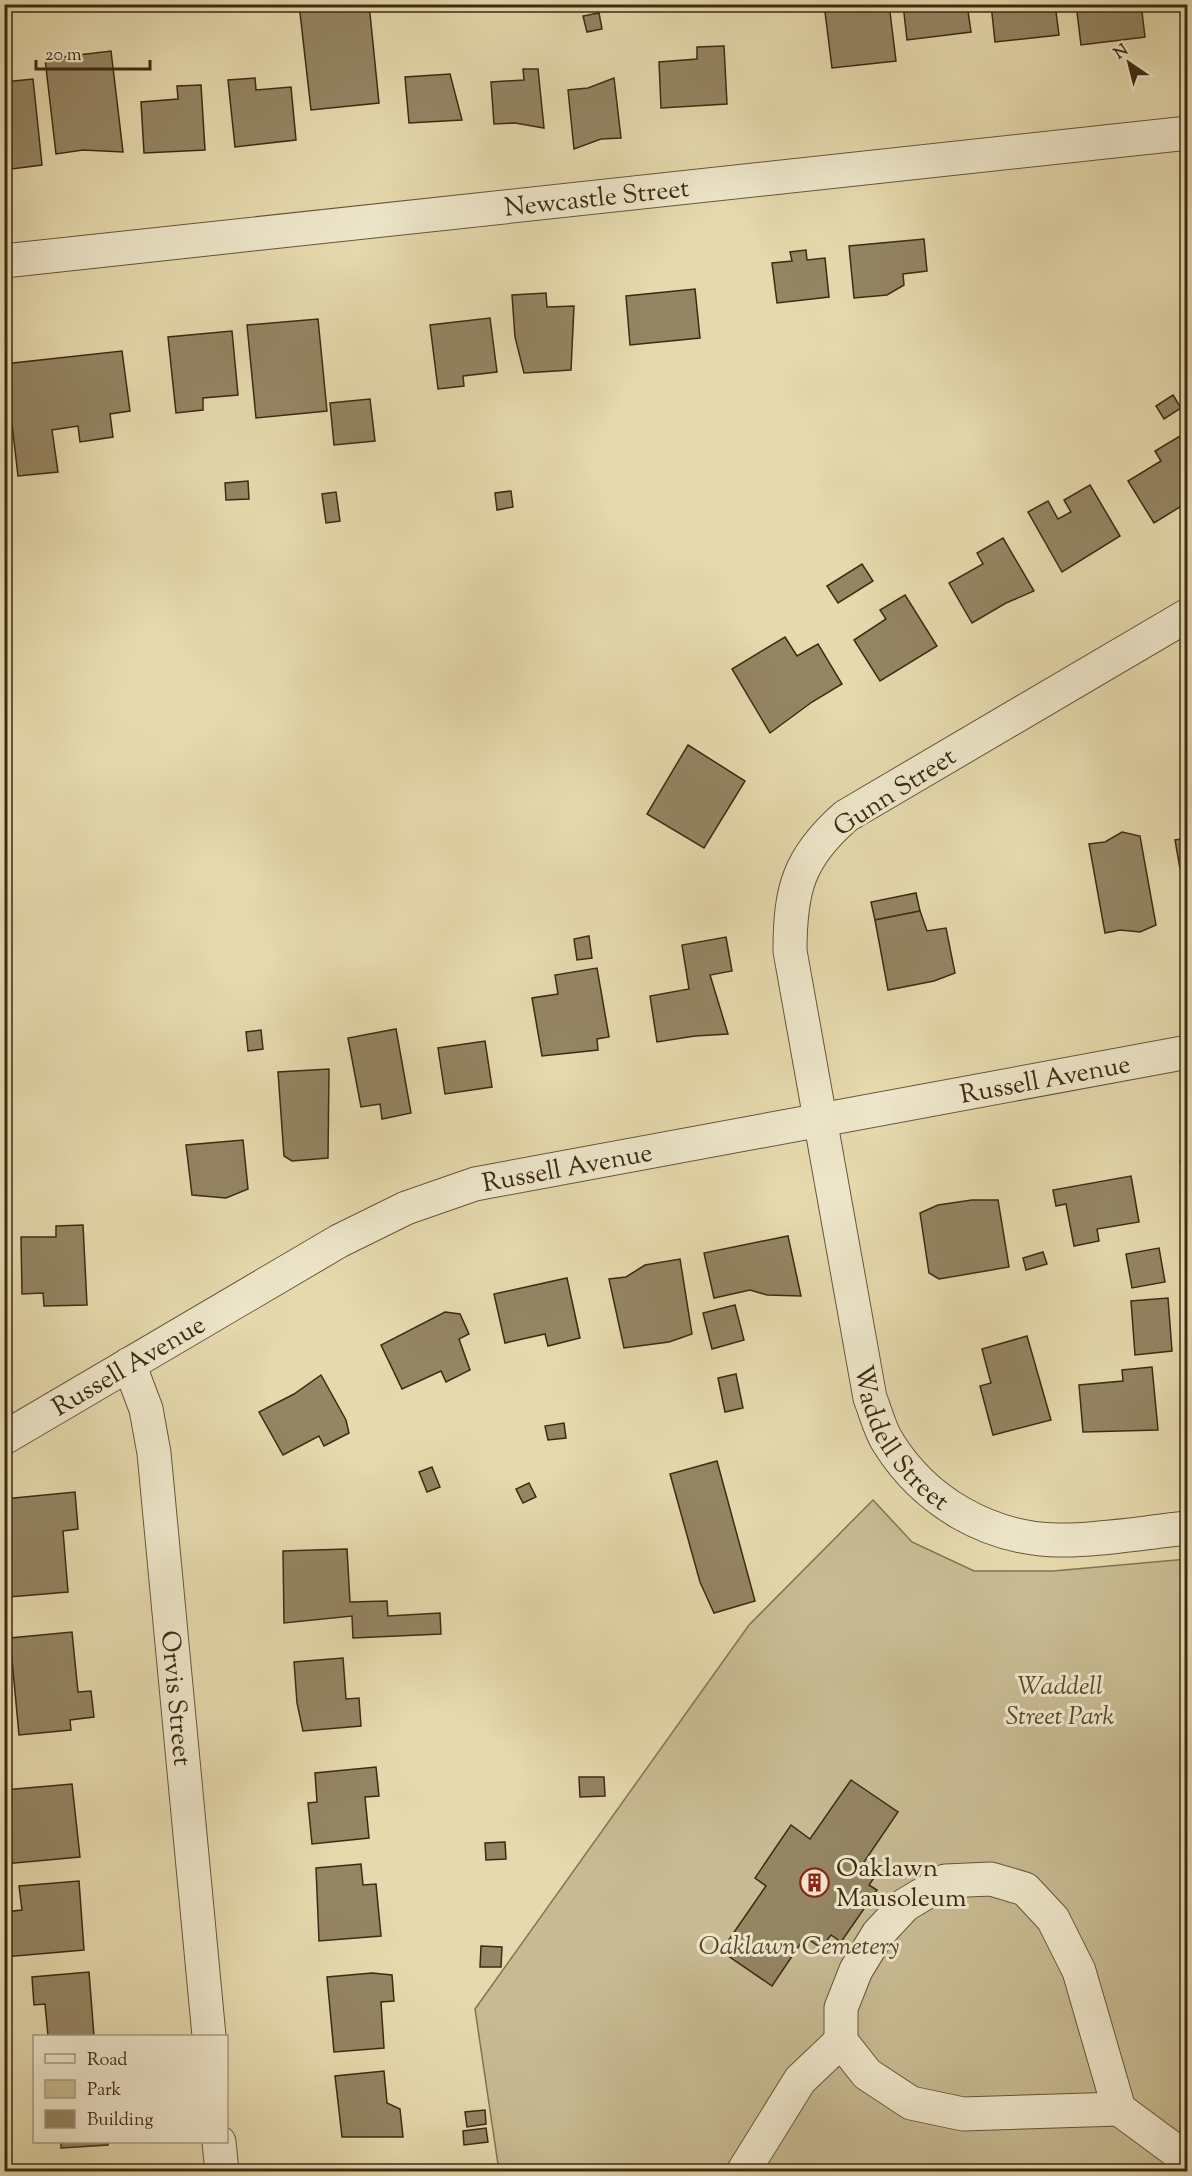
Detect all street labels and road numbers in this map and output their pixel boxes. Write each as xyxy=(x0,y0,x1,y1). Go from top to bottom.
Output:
street label: Newcastle Street xyxy=(503,171,691,228)
street label: Gunn Street xyxy=(827,739,964,847)
street label: Russell Avenue xyxy=(957,1047,1133,1115)
street label: Russell Avenue xyxy=(479,1136,656,1203)
street label: Russell Avenue xyxy=(46,1308,213,1427)
street label: Waddell Street xyxy=(843,1362,956,1521)
street label: Orvis Street xyxy=(150,1629,199,1768)

